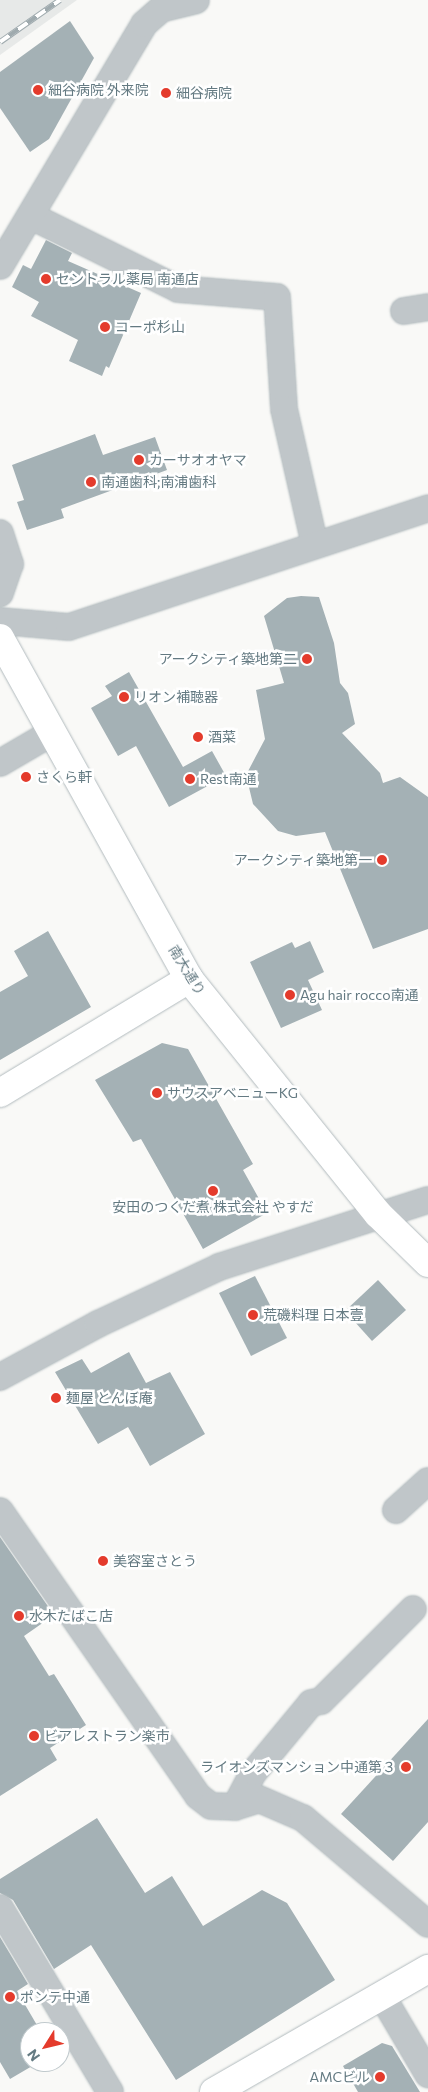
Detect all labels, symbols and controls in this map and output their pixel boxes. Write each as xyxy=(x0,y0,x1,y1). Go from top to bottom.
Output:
place label: 細谷病院 外来院 xyxy=(48,82,149,98)
marker: 細谷病院 外来院 xyxy=(32,84,44,96)
place label: 細谷病院 xyxy=(176,85,232,101)
marker: 細谷病院 xyxy=(160,87,172,99)
place label: セントラル薬局 南通店 xyxy=(56,271,199,287)
marker: セントラル薬局 南通店 xyxy=(40,273,52,285)
place label: コーポ杉山 xyxy=(115,319,185,335)
marker: コーポ杉山 xyxy=(99,321,111,333)
place label: カーサオオヤマ xyxy=(149,452,247,468)
marker: カーサオオヤマ xyxy=(133,454,145,466)
place label: 南通歯科;南浦歯科 xyxy=(101,474,216,490)
marker: 南通歯科;南浦歯科 xyxy=(85,476,97,488)
place label: アークシティ築地第二 xyxy=(158,651,297,667)
marker: アークシティ築地第二 xyxy=(301,653,313,665)
place label: リオン補聴器 xyxy=(134,689,218,705)
marker: リオン補聴器 xyxy=(118,691,130,703)
place label: 酒菜 xyxy=(208,729,236,745)
marker: 酒菜 xyxy=(192,731,204,743)
place label: さくら軒 xyxy=(36,769,92,785)
marker: さくら軒 xyxy=(20,771,32,783)
place label: Rest南通 xyxy=(200,771,256,787)
marker: Rest南通 xyxy=(184,773,196,785)
place label: アークシティ築地第一 xyxy=(233,852,372,868)
marker: アークシティ築地第一 xyxy=(376,854,388,866)
street label: 南大通り xyxy=(165,942,209,998)
place label: Agu hair rocco南通 xyxy=(300,987,419,1003)
marker: Agu hair rocco南通 xyxy=(284,989,296,1001)
place label: サウスアベニューKG xyxy=(167,1085,298,1101)
marker: サウスアベニューKG xyxy=(151,1087,163,1099)
marker: 安田のつくだ煮 株式会社 やすだ xyxy=(207,1185,219,1197)
place label: 安田のつくだ煮 株式会社 やすだ xyxy=(112,1199,314,1215)
place label: 荒磯料理 日本壹 xyxy=(263,1307,364,1323)
marker: 荒磯料理 日本壹 xyxy=(247,1309,259,1321)
place label: 麺屋 とんぼ庵 xyxy=(66,1390,153,1406)
marker: 麺屋 とんぼ庵 xyxy=(50,1392,62,1404)
place label: 美容室さとう xyxy=(113,1553,197,1569)
marker: 美容室さとう xyxy=(97,1555,109,1567)
place label: 水木たばこ店 xyxy=(29,1608,113,1624)
marker: 水木たばこ店 xyxy=(13,1610,25,1622)
place label: ビアレストラン楽市 xyxy=(44,1728,170,1744)
marker: ビアレストラン楽市 xyxy=(28,1730,40,1742)
place label: ライオンズマンション中通第３ xyxy=(200,1759,396,1775)
marker: ライオンズマンション中通第３ xyxy=(400,1761,412,1773)
place label: ポンテ中通 xyxy=(20,1989,90,2005)
marker: ポンテ中通 xyxy=(4,1991,16,2003)
north arrow xyxy=(20,2022,70,2072)
text: N xyxy=(23,2046,43,2065)
place label: AMCビル xyxy=(310,2069,370,2085)
marker: AMCビル xyxy=(374,2071,386,2083)

